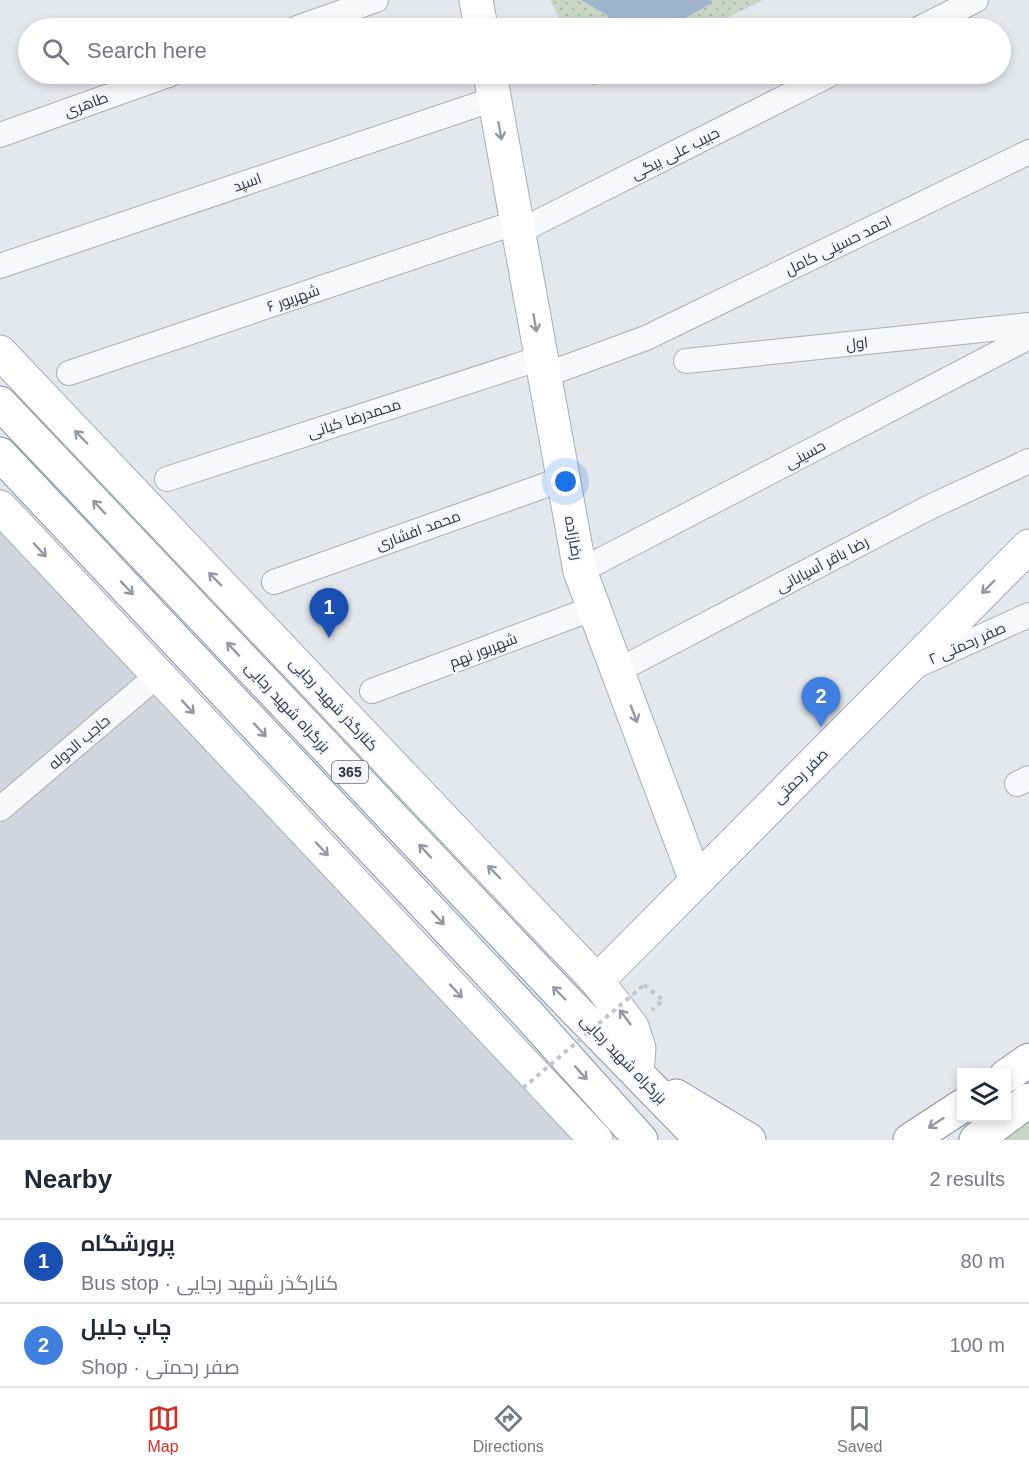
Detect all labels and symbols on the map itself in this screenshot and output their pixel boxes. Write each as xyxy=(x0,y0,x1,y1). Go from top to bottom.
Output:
street label: طاهری xyxy=(62,88,111,122)
one-way arrow xyxy=(495,121,506,140)
street label: حبیب علی بیگی xyxy=(628,123,723,184)
street label: اسپد xyxy=(231,169,264,197)
street label: احمد حسینی کامل xyxy=(782,212,895,280)
street label: شهریور ۶ xyxy=(264,281,322,317)
one-way arrow xyxy=(530,313,541,332)
street label: اول xyxy=(845,333,869,354)
street label: محمدرضا کیانی xyxy=(305,395,403,443)
one-way arrow xyxy=(74,430,88,445)
street label: حسینی xyxy=(782,436,829,473)
your location xyxy=(551,467,580,496)
one-way arrow xyxy=(92,500,106,515)
street label: محمد افشاری xyxy=(373,507,463,555)
street label: رضازاده xyxy=(561,515,586,562)
street label: رضا باقر آسیابانی xyxy=(773,533,872,597)
one-way arrow xyxy=(33,542,47,557)
one-way arrow xyxy=(208,571,223,586)
one-way arrow xyxy=(980,580,995,595)
one-way arrow xyxy=(119,581,134,596)
pin: 1 xyxy=(310,588,348,638)
street label: صفر رحمتی ۲ xyxy=(926,618,1009,669)
street label: شهریور نهم xyxy=(447,629,520,673)
one-way arrow xyxy=(226,641,240,656)
street label: کنارگذر شهید رجایی xyxy=(285,654,382,756)
street label: بزرگراه شهید رجایی xyxy=(240,658,334,757)
pin: 2 xyxy=(802,678,840,727)
one-way arrow xyxy=(181,699,195,714)
one-way arrow xyxy=(629,704,640,723)
street label: حاجب الدوله xyxy=(45,711,114,773)
one-way arrow xyxy=(253,723,268,738)
street label: صفر رحمتی xyxy=(769,745,832,808)
road number: 365 xyxy=(332,761,368,783)
one-way arrow xyxy=(315,841,329,856)
one-way arrow xyxy=(418,844,432,859)
one-way arrow xyxy=(487,865,501,880)
one-way arrow xyxy=(430,910,444,925)
one-way arrow xyxy=(448,983,462,998)
one-way arrow xyxy=(552,985,566,1000)
one-way arrow xyxy=(618,1009,631,1025)
street label: بزرگراه شهید رجایی xyxy=(576,1011,671,1108)
one-way arrow xyxy=(574,1065,588,1080)
one-way arrow xyxy=(928,1117,944,1129)

